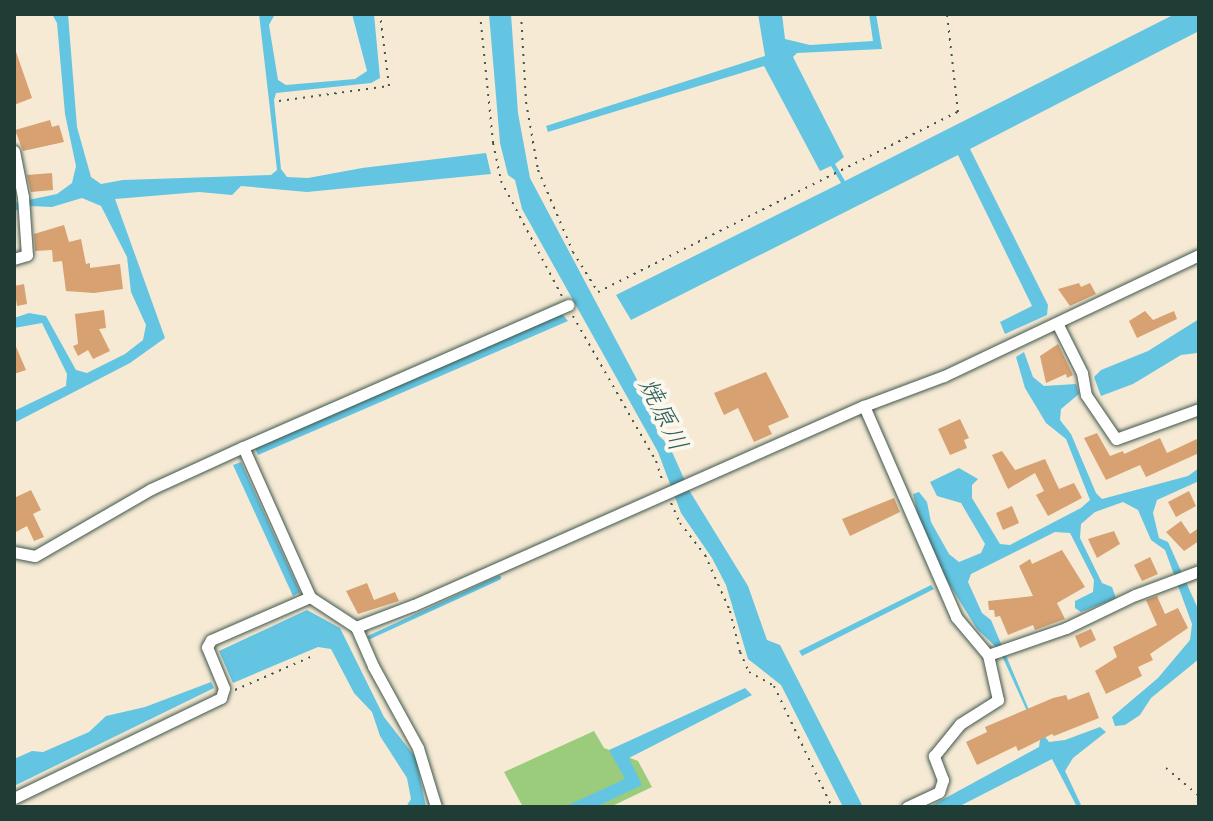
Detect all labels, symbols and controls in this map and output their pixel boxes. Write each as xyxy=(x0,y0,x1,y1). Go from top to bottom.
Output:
water label: 焼原川 xyxy=(633,372,695,456)

